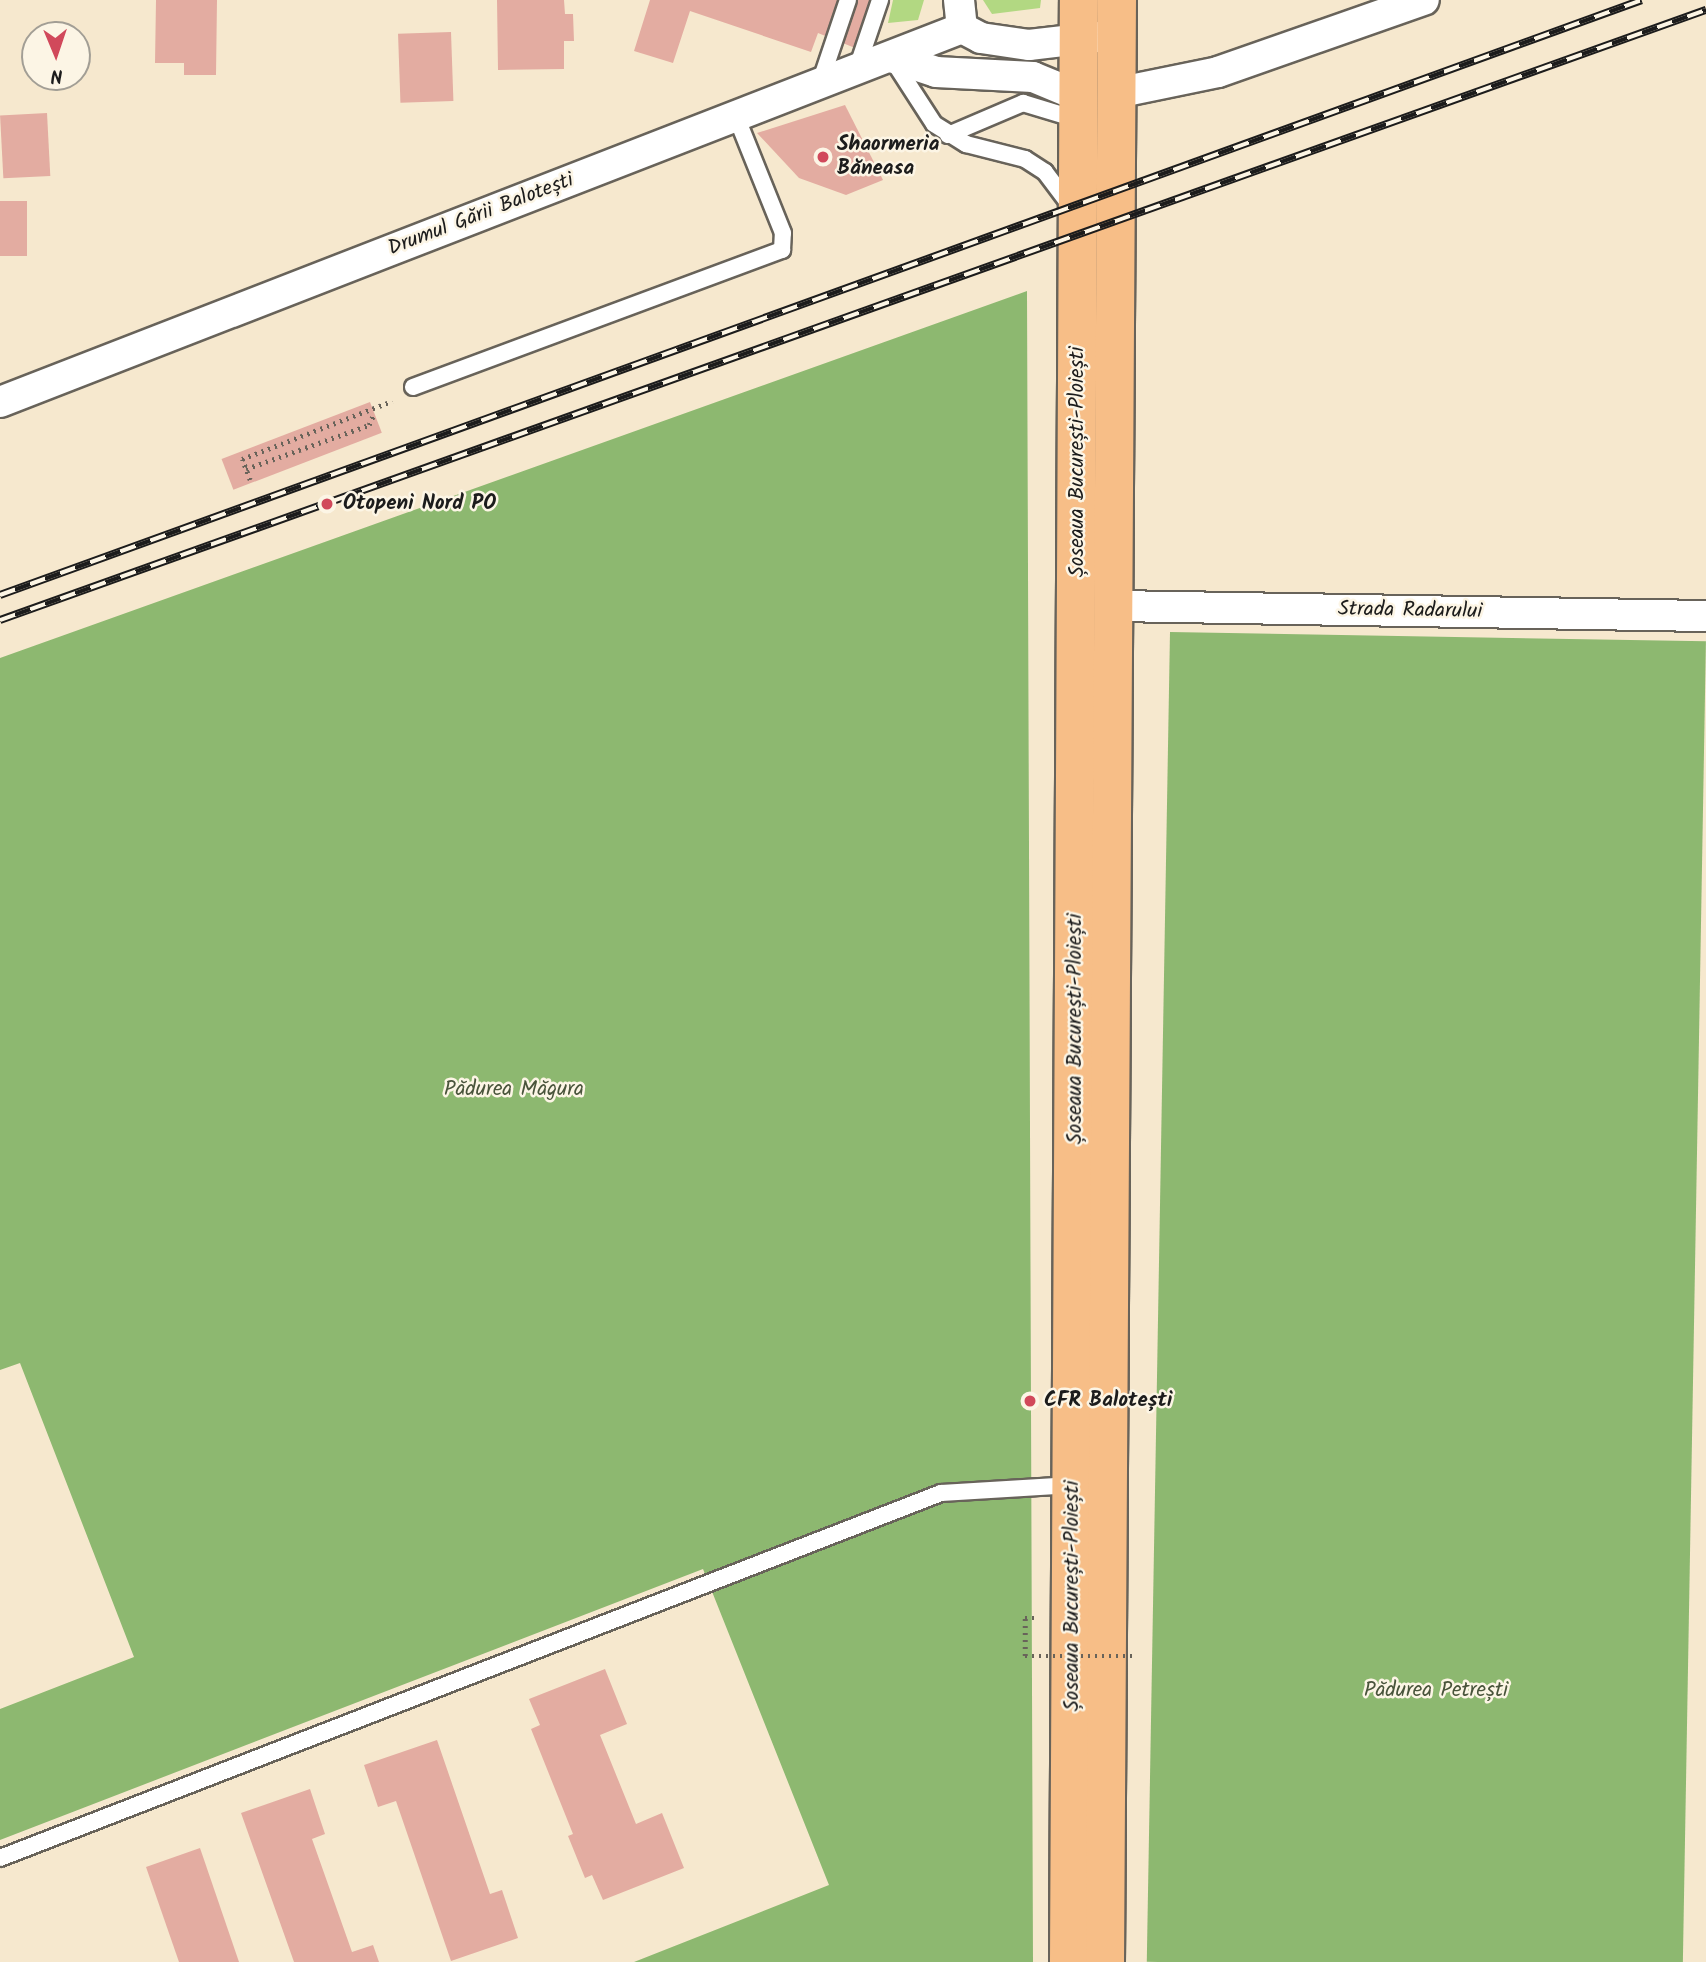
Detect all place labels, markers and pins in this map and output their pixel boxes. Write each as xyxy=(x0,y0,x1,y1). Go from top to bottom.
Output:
place label: Shaormeria Băneasa xyxy=(837,132,940,182)
marker: Shaormeria Băneasa xyxy=(815,149,831,165)
place label: Otopeni Nord PO xyxy=(343,491,496,517)
marker: Otopeni Nord PO xyxy=(317,494,337,514)
place label: CFR Balotești xyxy=(1044,1388,1172,1414)
marker: CFR Balotești xyxy=(1022,1393,1038,1409)

